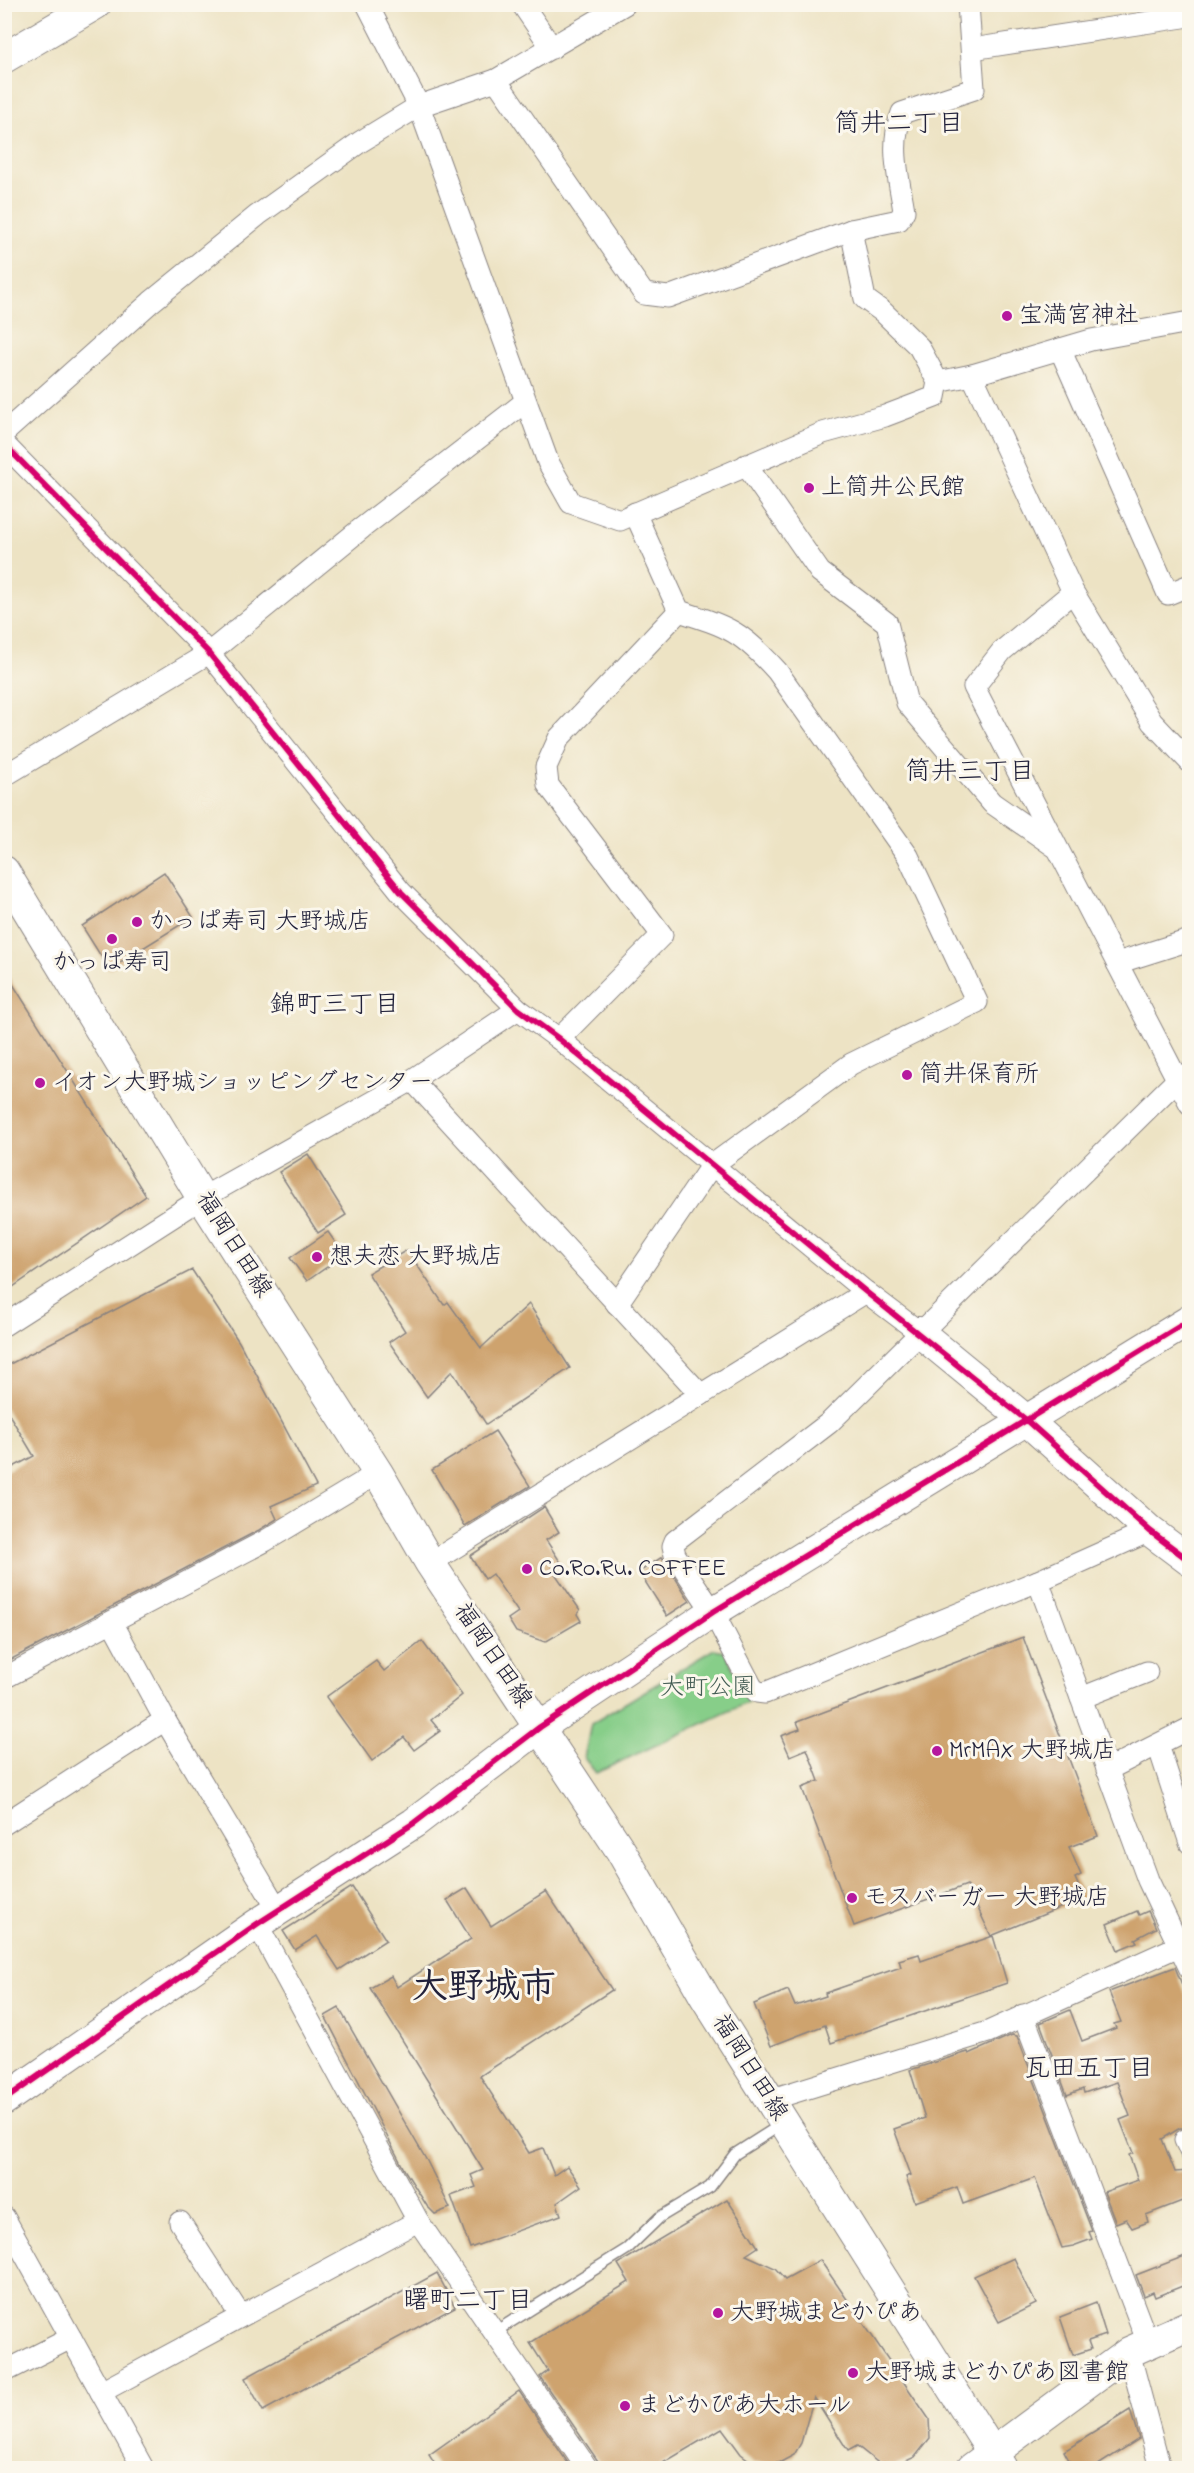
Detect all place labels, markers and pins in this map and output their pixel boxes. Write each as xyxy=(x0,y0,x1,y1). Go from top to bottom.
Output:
place label: 宝満宮神社 xyxy=(1019,299,1139,334)
marker: 宝満宮神社 xyxy=(1000,309,1014,323)
place label: 上筒井公民館 xyxy=(821,471,965,506)
marker: 上筒井公民館 xyxy=(802,481,816,495)
place label: かっぱ寿司 大野城店 xyxy=(149,905,371,940)
marker: かっぱ寿司 大野城店 xyxy=(130,915,144,929)
marker: かっぱ寿司 xyxy=(105,932,119,946)
place label: かっぱ寿司 xyxy=(52,946,172,981)
place label: 筒井保育所 xyxy=(919,1058,1039,1093)
place label: イオン大野城ショッピングセンター xyxy=(52,1066,433,1101)
marker: 筒井保育所 xyxy=(900,1068,914,1082)
marker: イオン大野城ショッピングセンター xyxy=(33,1076,47,1090)
place label: 想夫恋 大野城店 xyxy=(329,1240,503,1275)
marker: 想夫恋 大野城店 xyxy=(310,1250,324,1264)
place label: Co.Ro.Ru. COFFEE xyxy=(539,1552,726,1587)
marker: Co.Ro.Ru. COFFEE xyxy=(520,1562,534,1576)
place label: MrMAX 大野城店 xyxy=(949,1734,1116,1769)
marker: MrMAX 大野城店 xyxy=(930,1744,944,1758)
place label: モスバーガー 大野城店 xyxy=(864,1881,1110,1916)
marker: モスバーガー 大野城店 xyxy=(845,1891,859,1905)
place label: 大野城まどかぴあ xyxy=(730,2296,922,2331)
marker: 大野城まどかぴあ xyxy=(711,2306,725,2320)
place label: 大野城まどかぴあ図書館 xyxy=(865,2356,1129,2391)
marker: 大野城まどかぴあ図書館 xyxy=(846,2366,860,2380)
place label: まどかぴあ大ホール xyxy=(637,2389,852,2424)
marker: まどかぴあ大ホール xyxy=(618,2399,632,2413)

